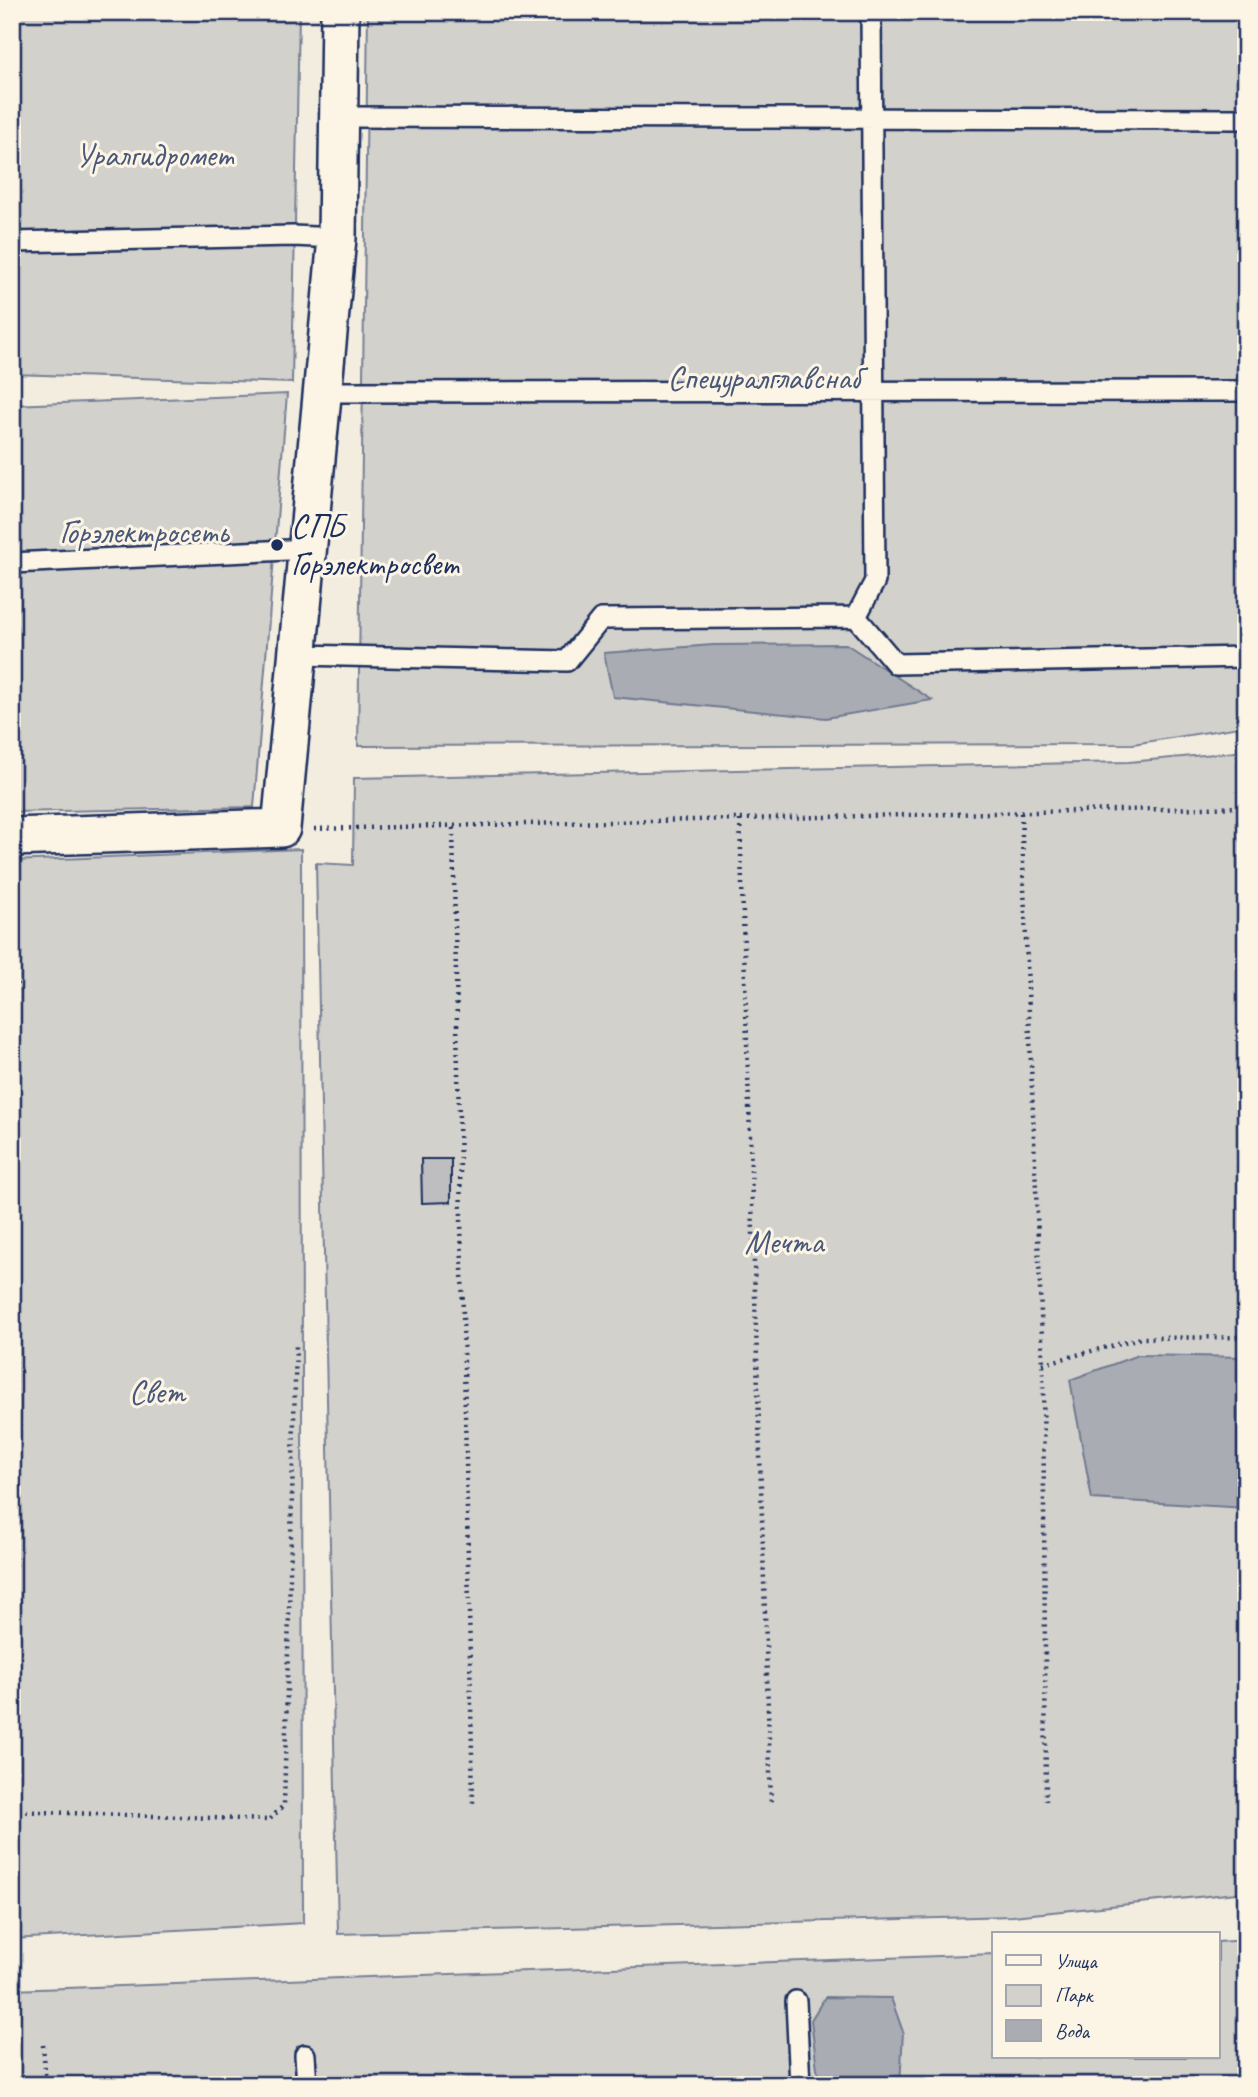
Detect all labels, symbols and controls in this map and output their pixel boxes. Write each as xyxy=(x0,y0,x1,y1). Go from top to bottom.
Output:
park label: Уралгидромет xyxy=(75,134,235,176)
park label: Спецуралглавснаб xyxy=(668,357,869,399)
place label: СПБ Горэлектросвет xyxy=(291,505,460,585)
park label: Горэлектросеть xyxy=(59,511,231,553)
marker: СПБ Горэлектросвет xyxy=(269,537,285,553)
park label: Мечта xyxy=(745,1221,825,1263)
park label: Свет xyxy=(129,1371,187,1413)
legend xyxy=(992,1932,1220,2058)
text: Улица xyxy=(1055,1948,1098,1974)
text: Парк xyxy=(1055,1982,1095,2008)
text: Вода xyxy=(1055,2018,1091,2044)

